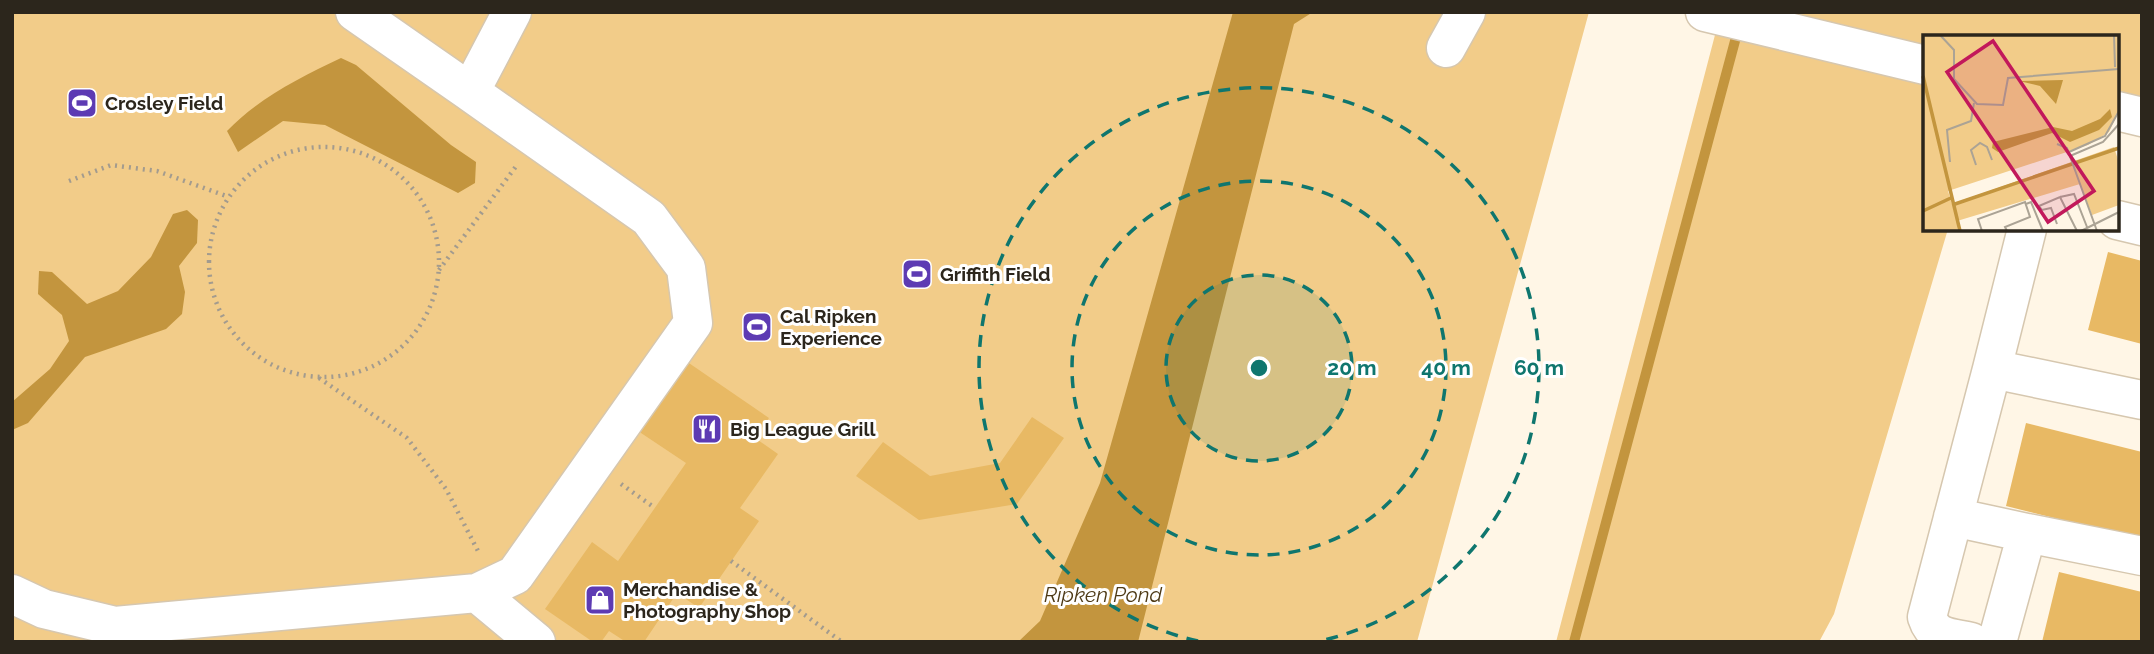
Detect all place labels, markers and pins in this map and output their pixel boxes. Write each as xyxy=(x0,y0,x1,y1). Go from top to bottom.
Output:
sports icon: Crosley Field xyxy=(65,86,99,120)
place label: Crosley Field xyxy=(105,92,223,114)
sports icon: Griffith Field xyxy=(900,257,934,291)
place label: Griffith Field xyxy=(940,263,1051,285)
place label: Cal Ripken Experience xyxy=(780,305,882,349)
sports icon: Cal Ripken Experience xyxy=(740,310,774,344)
centre of rings xyxy=(1247,356,1271,380)
restaurant icon: Big League Grill xyxy=(690,412,724,446)
place label: Big League Grill xyxy=(730,418,876,440)
place label: Merchandise & Photography Shop xyxy=(623,578,791,622)
shop icon: Merchandise & Photography Shop xyxy=(583,583,617,617)

